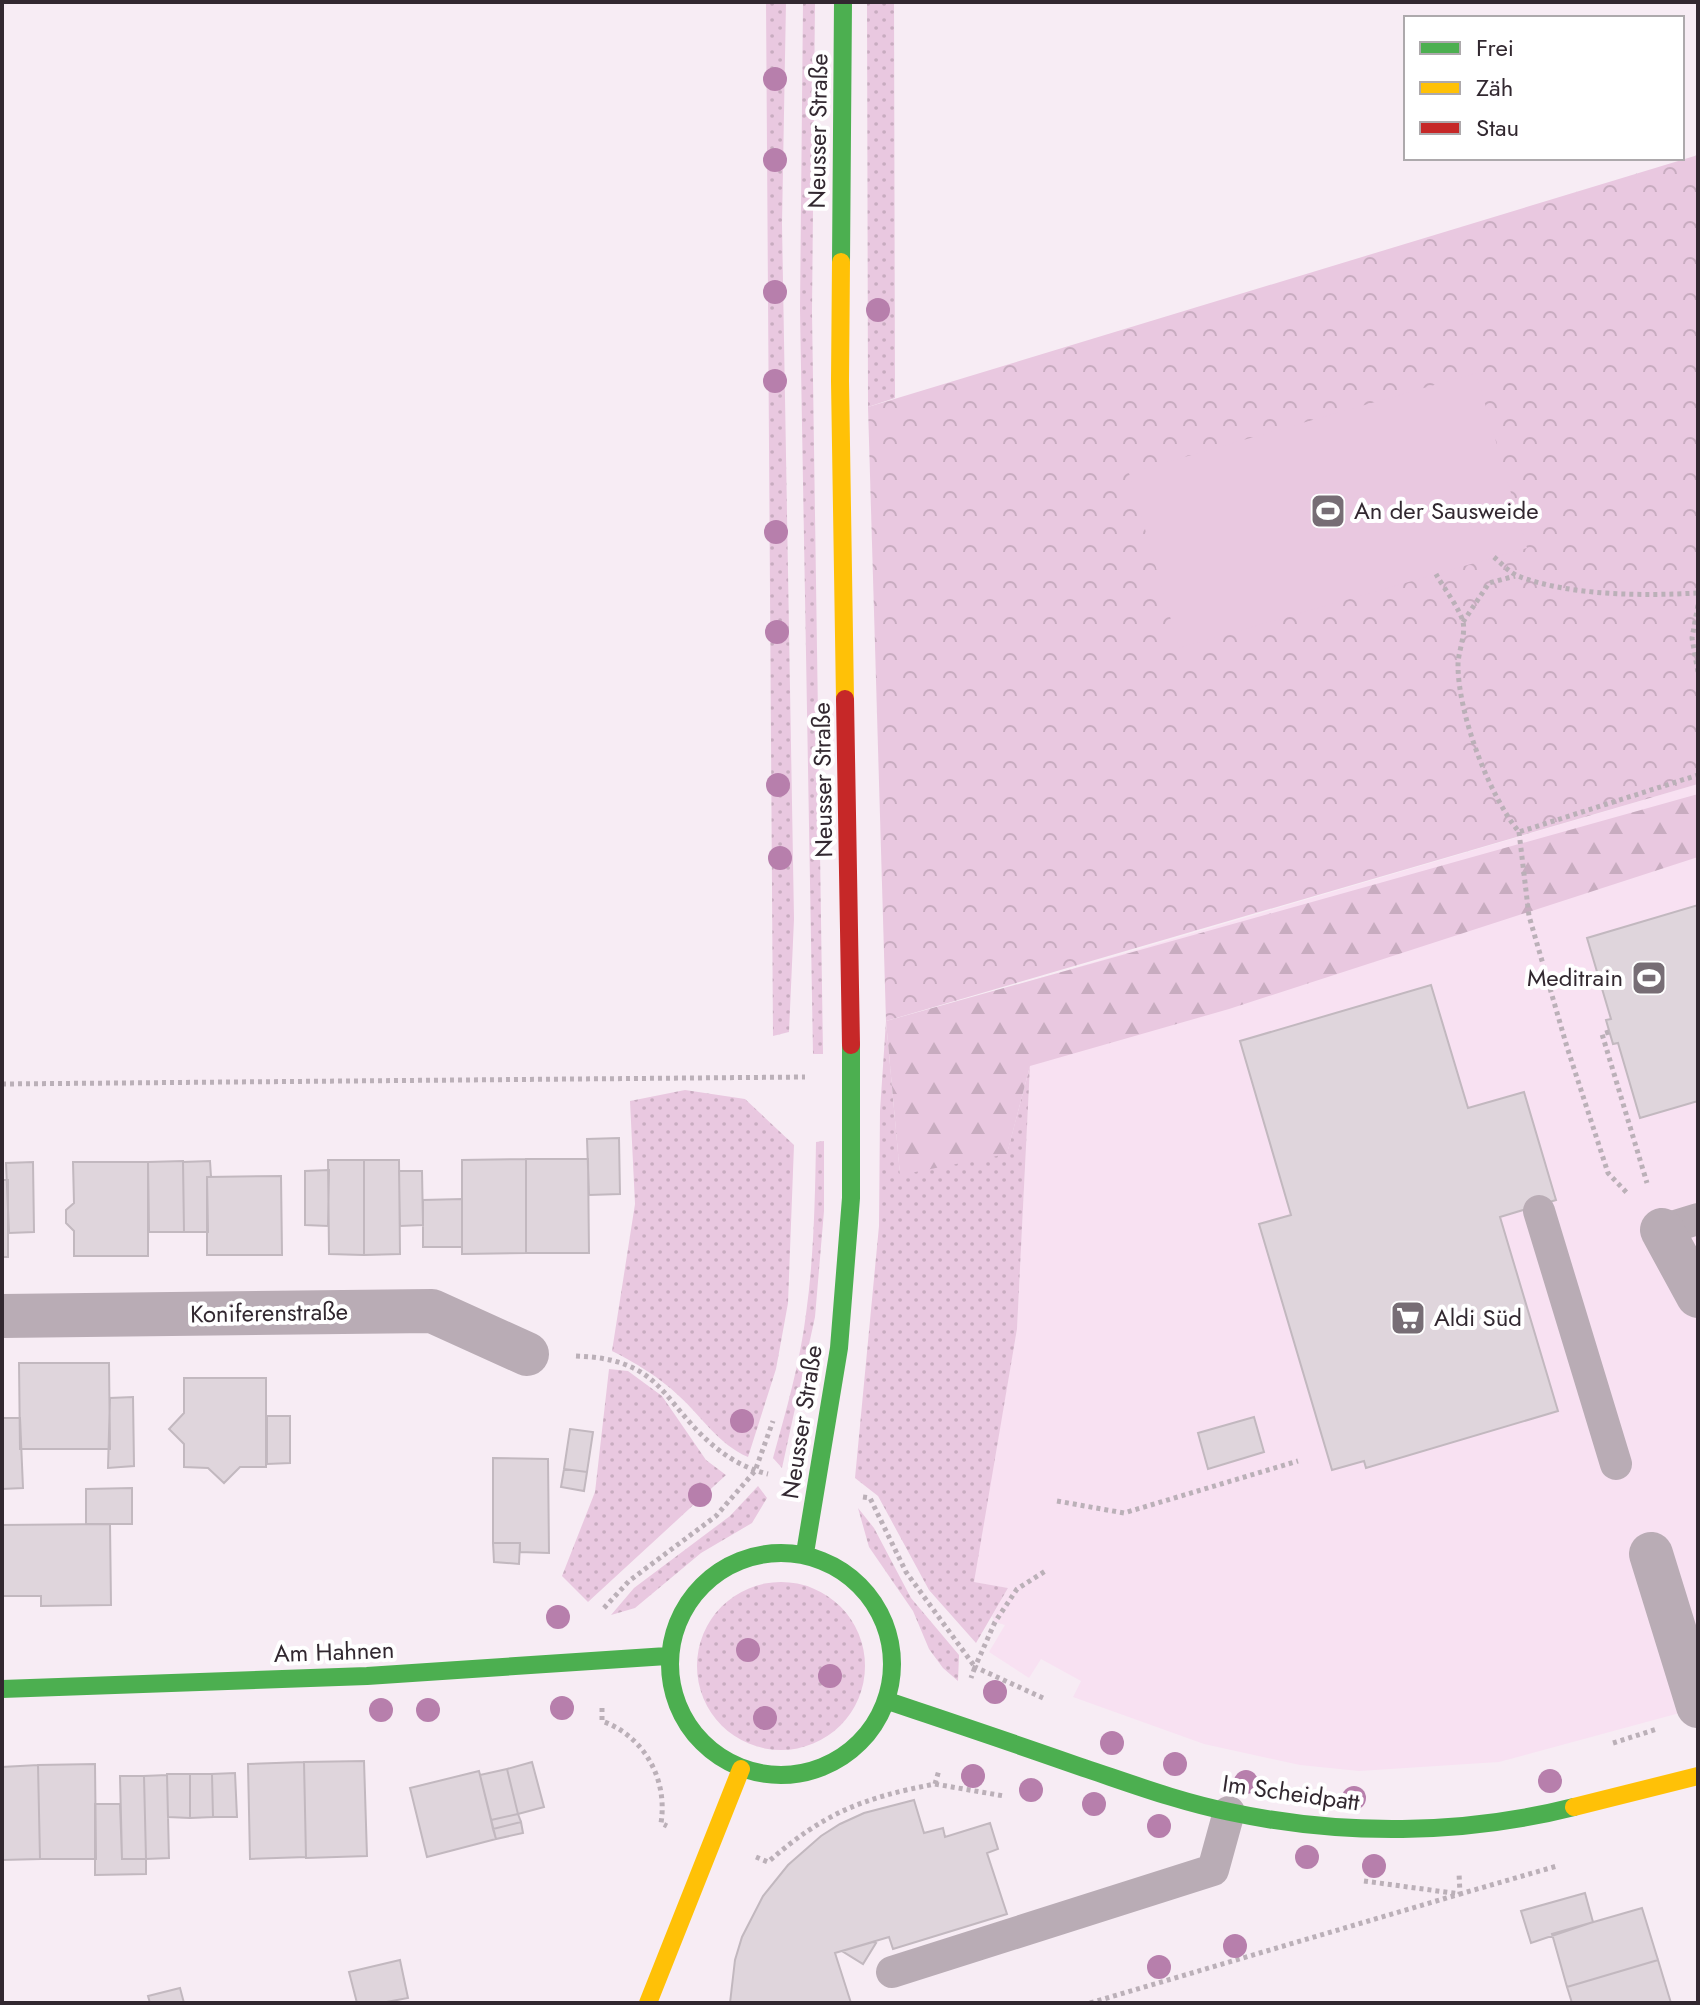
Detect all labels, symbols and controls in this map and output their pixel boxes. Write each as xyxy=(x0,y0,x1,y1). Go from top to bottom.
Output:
legend xyxy=(1404,16,1684,160)
text: Frei xyxy=(1476,30,1514,65)
street label: Neusser Straße xyxy=(799,53,836,209)
text: Zäh xyxy=(1476,70,1513,105)
text: Stau xyxy=(1476,110,1519,145)
sports icon: An der Sausweide xyxy=(1309,492,1347,530)
place label: An der Sausweide xyxy=(1354,493,1539,528)
street label: Neusser Straße xyxy=(804,702,841,858)
sports icon: Meditrain xyxy=(1630,959,1668,997)
place label: Meditrain xyxy=(1527,960,1623,995)
street label: Koniferenstraße xyxy=(190,1294,348,1331)
supermarket icon: Aldi Süd xyxy=(1389,1299,1427,1337)
place label: Aldi Süd xyxy=(1434,1300,1522,1335)
street label: Neusser Straße xyxy=(772,1342,831,1501)
street label: Am Hahnen xyxy=(273,1632,395,1671)
street label: Im Scheidpatt xyxy=(1220,1766,1362,1819)

